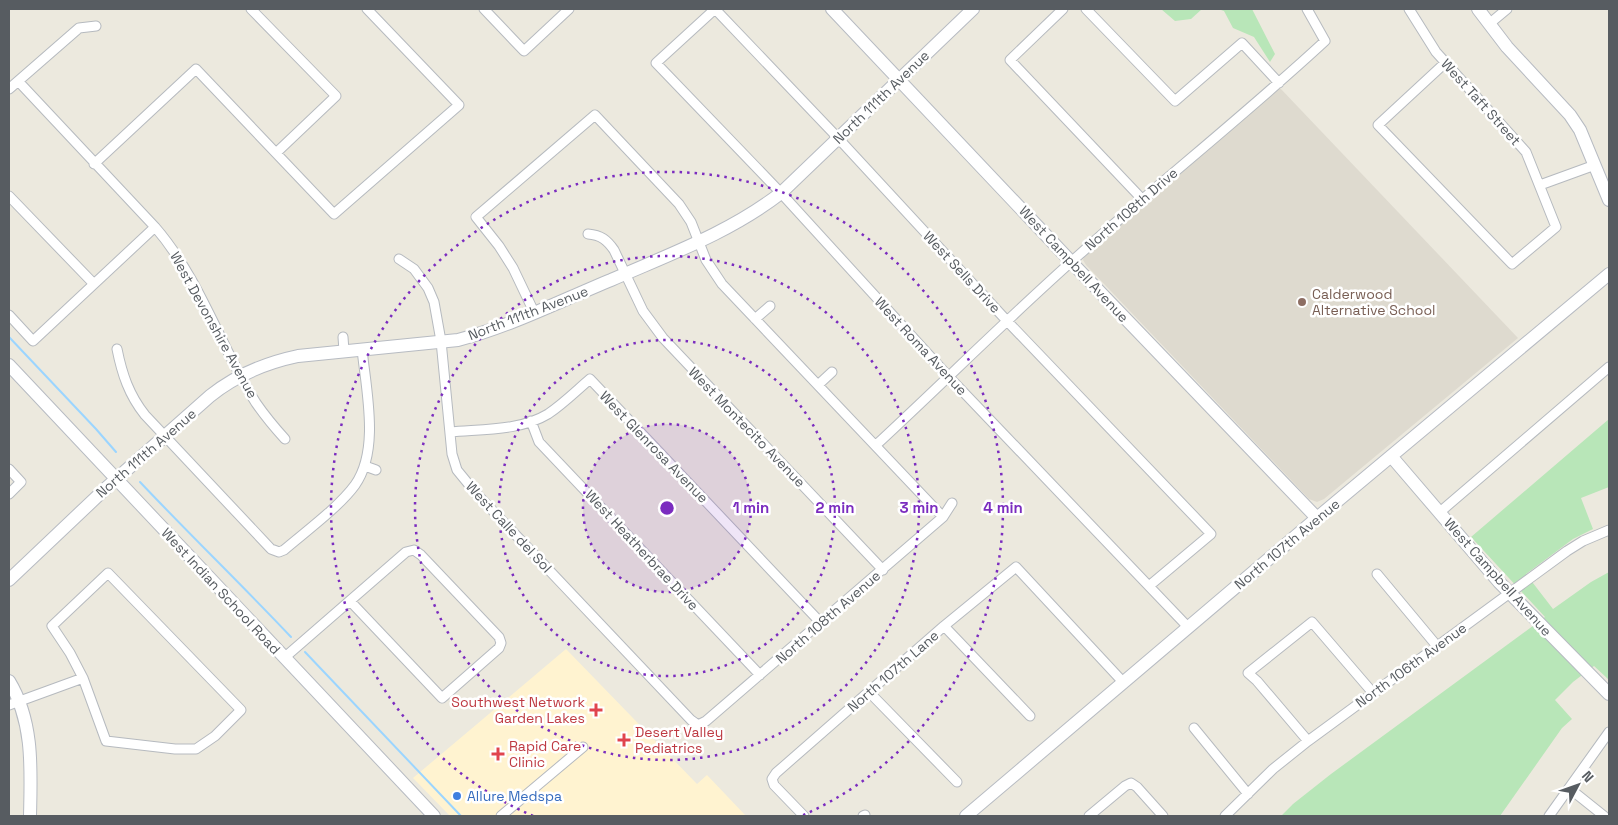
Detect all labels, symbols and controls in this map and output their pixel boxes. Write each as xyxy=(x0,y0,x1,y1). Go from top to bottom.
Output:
street label: North 111th Avenue xyxy=(829,46,933,148)
street label: West Taft Street xyxy=(1437,55,1525,149)
street label: North 108th Drive xyxy=(1081,164,1181,254)
street label: West Campbell Avenue xyxy=(1015,202,1133,326)
street label: West Sells Drive xyxy=(919,227,1005,317)
street label: West Devonshire Avenue xyxy=(166,249,262,401)
street label: North 111th Avenue xyxy=(465,282,591,344)
place label: Calderwood Alternative School xyxy=(1312,285,1435,319)
street label: West Roma Avenue xyxy=(871,293,971,399)
marker: Calderwood Alternative School xyxy=(1296,296,1308,308)
street label: West Montecito Avenue xyxy=(685,363,809,491)
street label: West Glenrosa Avenue xyxy=(596,387,712,507)
street label: North 111th Avenue xyxy=(92,404,200,502)
street label: West Calle del Sol xyxy=(462,478,556,576)
street label: West Heatherbrae Drive xyxy=(581,486,703,614)
street label: North 107th Avenue xyxy=(1231,495,1343,593)
text: 1 min xyxy=(733,498,769,517)
text: 2 min xyxy=(816,498,854,517)
text: 3 min xyxy=(900,498,938,517)
text: 4 min xyxy=(983,498,1023,517)
centre of rings xyxy=(658,499,676,517)
street label: West Campbell Avenue xyxy=(1440,514,1556,640)
street label: West Indian School Road xyxy=(158,524,284,658)
street label: North 108th Avenue xyxy=(772,566,884,668)
street label: North 106th Avenue xyxy=(1352,619,1470,711)
street label: North 107th Lane xyxy=(844,626,942,716)
place label: Southwest Network Garden Lakes xyxy=(451,693,585,727)
marker: Southwest Network Garden Lakes xyxy=(589,703,603,717)
place label: Desert Valley Pediatrics xyxy=(635,723,723,757)
marker: Desert Valley Pediatrics xyxy=(617,733,631,747)
place label: Rapid Care Clinic xyxy=(509,737,581,771)
marker: Rapid Care Clinic xyxy=(491,747,505,761)
north arrow xyxy=(1553,760,1603,810)
text: N xyxy=(1578,767,1598,786)
place label: Allure Medspa xyxy=(467,787,562,805)
marker: Allure Medspa xyxy=(451,790,463,802)

